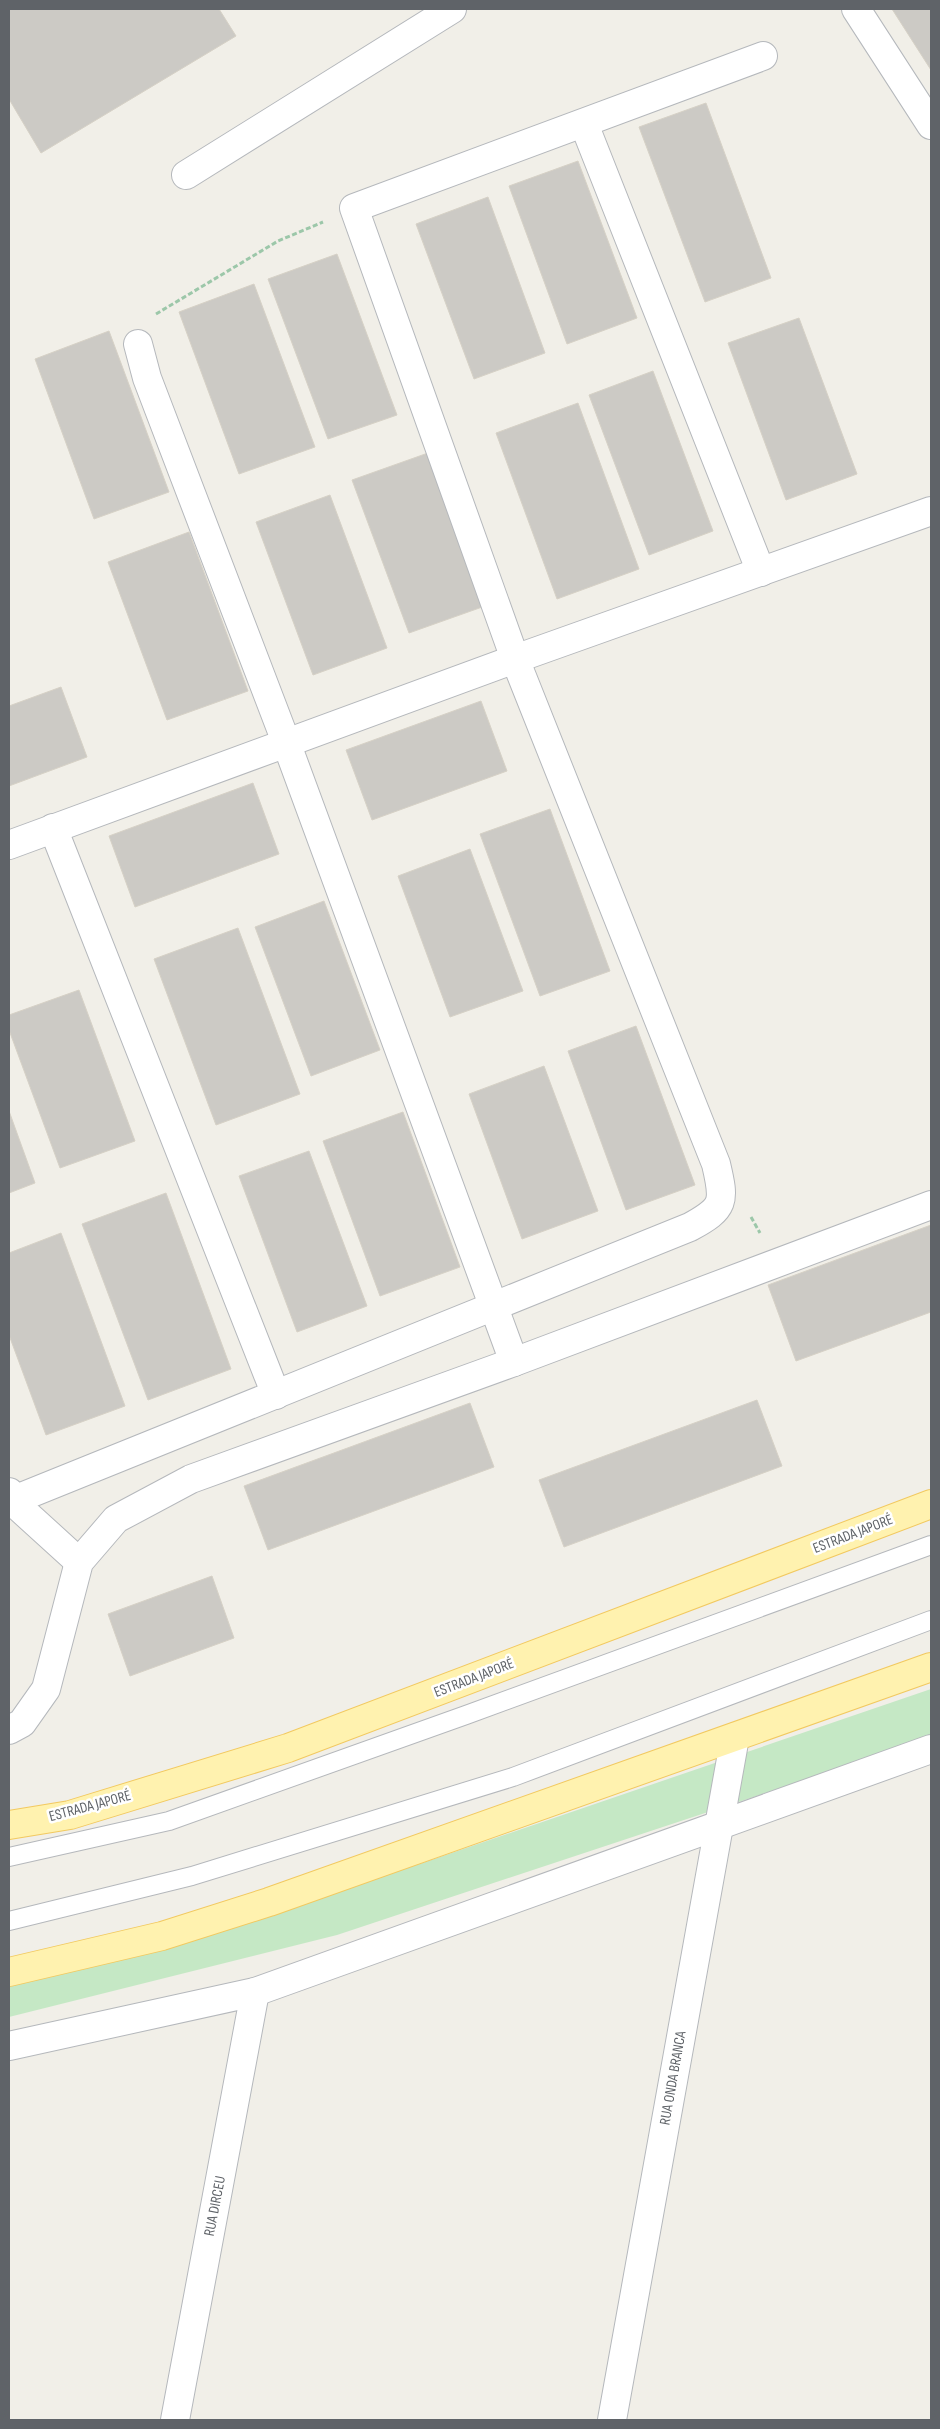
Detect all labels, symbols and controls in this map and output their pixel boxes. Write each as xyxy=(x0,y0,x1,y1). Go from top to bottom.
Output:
street label: ESTRADA JAPORÉ xyxy=(810,1510,896,1558)
street label: ESTRADA JAPORÉ xyxy=(431,1654,517,1702)
street label: ESTRADA JAPORÉ xyxy=(47,1786,133,1826)
street label: RUA ONDA BRANCA xyxy=(655,2029,691,2127)
street label: RUA DIRCEU xyxy=(200,2174,230,2238)

